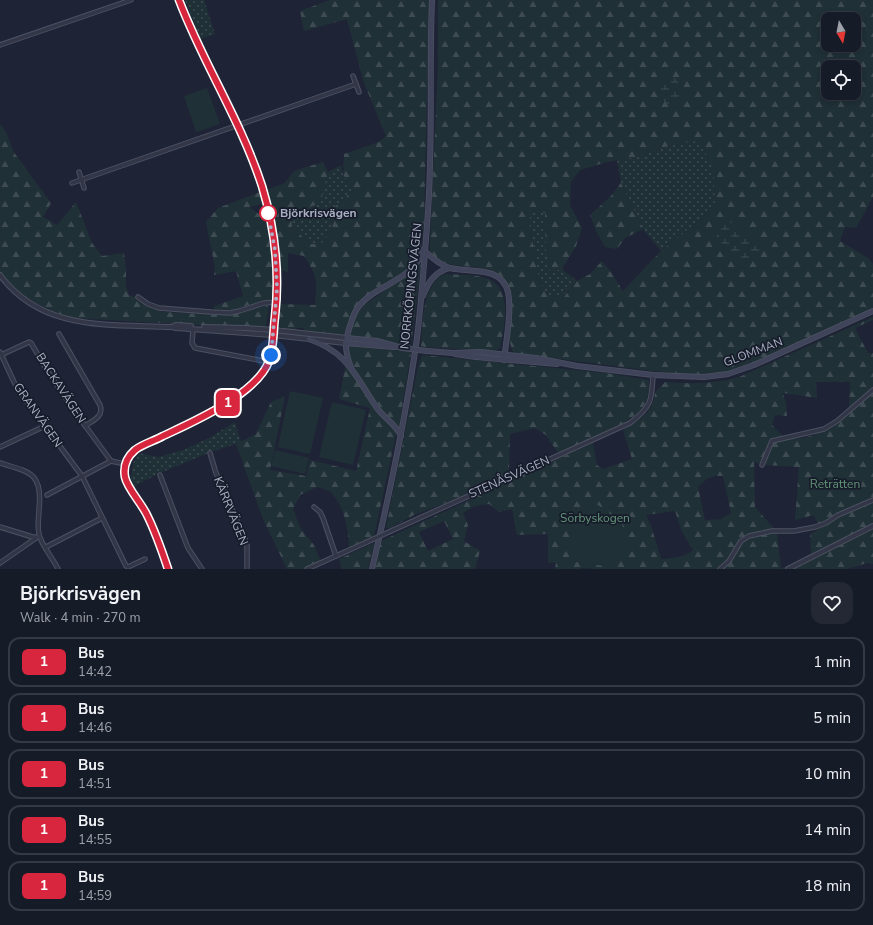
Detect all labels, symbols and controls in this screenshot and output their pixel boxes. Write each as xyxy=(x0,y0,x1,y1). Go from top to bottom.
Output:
north arrow xyxy=(821,12,861,52)
map controls xyxy=(821,12,861,100)
button: locate xyxy=(821,60,861,100)
marker: Björkrisvägen xyxy=(259,204,277,222)
place label: Björkrisvägen xyxy=(280,205,356,221)
street label: NORRKÖPINGSVÄGEN xyxy=(396,222,426,350)
street label: GLOMMAN xyxy=(721,333,785,371)
your location xyxy=(261,345,281,365)
street label: BACKAVÄGEN xyxy=(32,350,90,426)
street label: GRANVÄGEN xyxy=(10,380,66,450)
line badge: 1 xyxy=(215,390,241,416)
text: 1 xyxy=(224,393,232,412)
street label: STENÅSVÄGEN xyxy=(466,452,552,502)
street label: KÄRRVÄGEN xyxy=(210,474,252,548)
park label: Reträtten xyxy=(810,476,860,492)
park label: Sörbyskogen xyxy=(560,510,630,526)
text: Björkrisvägen xyxy=(20,581,141,607)
button: heart xyxy=(811,582,853,624)
text: Walk · 4 min · 270 m xyxy=(20,609,141,627)
text: Bus xyxy=(78,643,104,663)
text: 1 xyxy=(40,652,48,671)
text: 1 min xyxy=(813,652,851,672)
text: 14:42 xyxy=(78,663,112,681)
text: Bus xyxy=(78,699,104,719)
text: 1 xyxy=(40,708,48,727)
text: 5 min xyxy=(813,708,851,728)
text: 14:46 xyxy=(78,719,112,737)
text: Bus xyxy=(78,755,104,775)
text: 1 xyxy=(40,764,48,783)
text: 10 min xyxy=(804,764,851,784)
text: 14:51 xyxy=(78,775,112,793)
text: Bus xyxy=(78,811,104,831)
text: 1 xyxy=(40,820,48,839)
text: 14 min xyxy=(804,820,851,840)
text: 14:55 xyxy=(78,831,112,849)
text: Bus xyxy=(78,867,104,887)
text: 1 xyxy=(40,876,48,895)
text: 18 min xyxy=(804,876,851,896)
text: 14:59 xyxy=(78,887,112,905)

